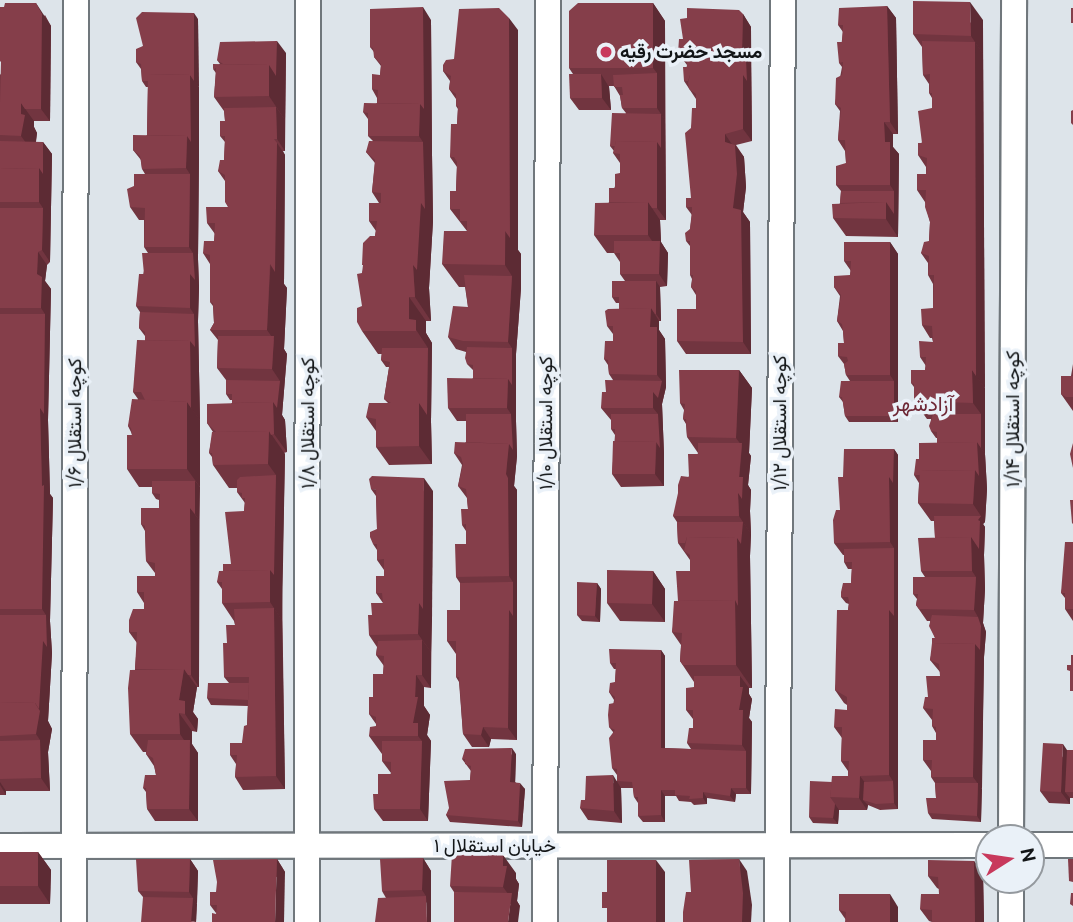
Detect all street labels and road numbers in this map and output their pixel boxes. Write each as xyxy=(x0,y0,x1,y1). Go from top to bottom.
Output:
street label: کوچه استقلال ۱/۱۴ xyxy=(1002,351,1024,487)
street label: کوچه استقلال ۱/۱۲ xyxy=(769,355,791,491)
street label: کوچه استقلال ۱/۱۰ xyxy=(535,356,557,490)
street label: کوچه استقلال ۱/۸ xyxy=(297,357,319,489)
street label: کوچه استقلال ۱/۶ xyxy=(64,358,86,488)
street label: خیابان استقلال ۱ xyxy=(434,835,556,857)

